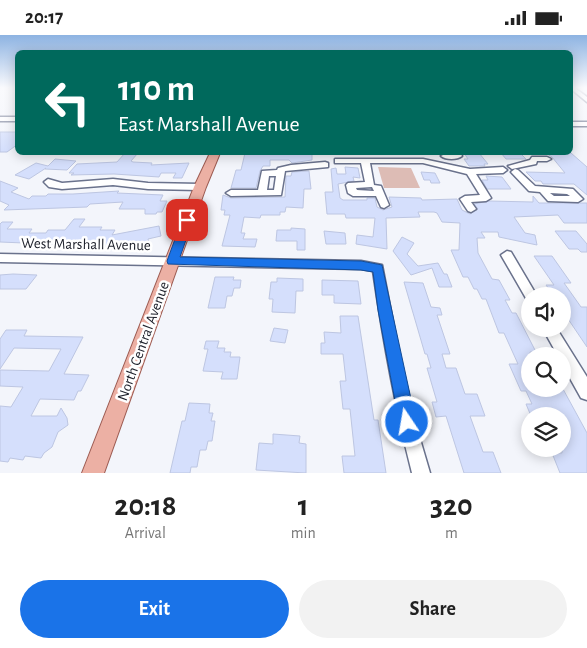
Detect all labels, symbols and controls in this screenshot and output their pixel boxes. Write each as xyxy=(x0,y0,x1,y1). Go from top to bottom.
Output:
text: 20:17 xyxy=(25,8,63,27)
icon: left xyxy=(35,70,100,135)
text: 110 m xyxy=(118,72,195,107)
text: East Marshall Avenue xyxy=(118,113,300,135)
pin xyxy=(166,199,208,241)
icon: arrive xyxy=(173,206,201,234)
street label: West Marshall Avenue xyxy=(21,236,151,253)
street label: North Central Avenue xyxy=(115,280,172,403)
map controls xyxy=(521,287,571,457)
button: sound xyxy=(521,287,571,337)
button: search xyxy=(521,347,571,397)
position arrow xyxy=(380,395,432,447)
button: layers xyxy=(521,407,571,457)
text: 20:18 xyxy=(114,491,177,521)
text: 1 xyxy=(298,491,309,521)
text: 320 xyxy=(430,491,473,521)
text: Arrival xyxy=(125,525,166,541)
text: min xyxy=(291,525,316,541)
text: m xyxy=(445,525,458,541)
button: Exit xyxy=(20,580,289,638)
button: Share xyxy=(299,580,567,638)

